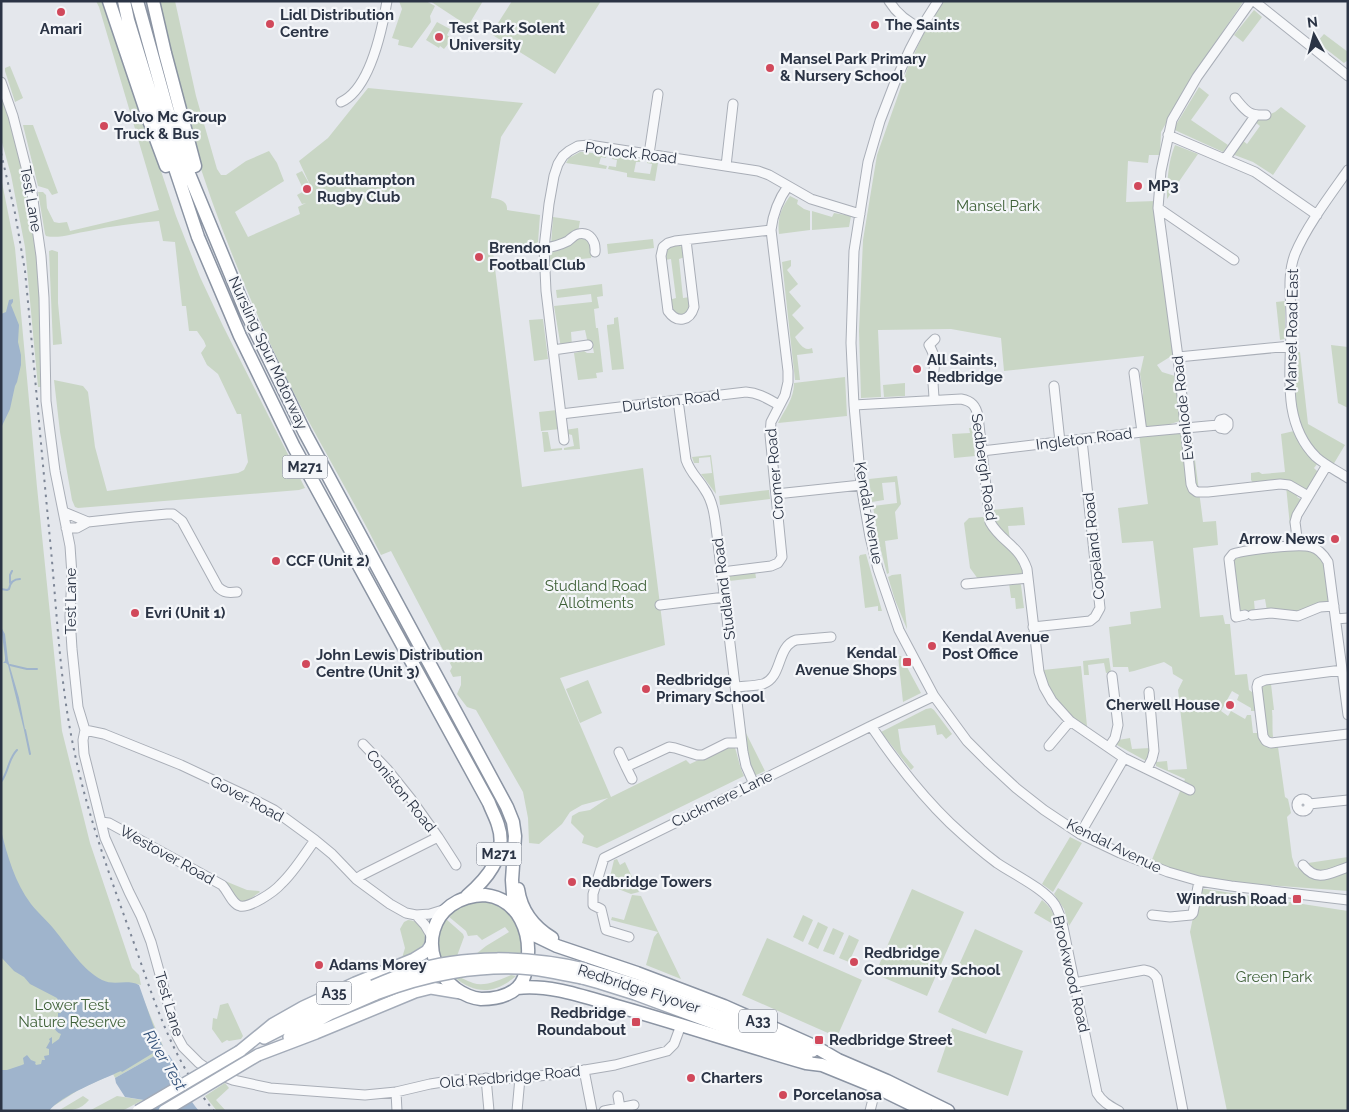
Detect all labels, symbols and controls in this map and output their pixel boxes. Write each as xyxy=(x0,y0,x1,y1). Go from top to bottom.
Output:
marker: Amari xyxy=(55,6,67,18)
place label: Lidl Distribution Centre xyxy=(280,6,394,41)
north arrow xyxy=(1289,10,1339,60)
text: N xyxy=(1306,14,1319,31)
place label: The Saints xyxy=(885,16,960,34)
marker: Lidl Distribution Centre xyxy=(264,18,276,30)
place label: Test Park Solent University xyxy=(449,19,565,54)
marker: The Saints xyxy=(869,19,881,31)
place label: Amari xyxy=(40,20,82,38)
marker: Test Park Solent University xyxy=(433,31,445,43)
place label: Mansel Park Primary & Nursery School xyxy=(780,50,927,85)
marker: Mansel Park Primary & Nursery School xyxy=(764,62,776,74)
place label: Volvo Mc Group Truck & Bus xyxy=(114,108,227,143)
marker: Volvo Mc Group Truck & Bus xyxy=(98,120,110,132)
street label: Porlock Road xyxy=(584,138,678,168)
street label: Test Lane xyxy=(16,165,46,234)
place label: Southampton Rugby Club xyxy=(317,171,415,206)
place label: MP3 xyxy=(1148,177,1179,195)
marker: MP3 xyxy=(1132,180,1144,192)
marker: Southampton Rugby Club xyxy=(301,183,313,195)
park label: Mansel Park xyxy=(956,197,1040,215)
place label: Brendon Football Club xyxy=(489,239,586,274)
marker: Brendon Football Club xyxy=(473,251,485,263)
street label: Mansel Road East xyxy=(1282,268,1302,392)
street label: Nursling Spur Motorway xyxy=(225,273,311,433)
place label: All Saints, Redbridge xyxy=(927,351,1003,386)
street label: Evenlode Road xyxy=(1169,355,1197,461)
marker: All Saints, Redbridge xyxy=(911,363,923,375)
street label: Durlston Road xyxy=(621,386,721,416)
street label: Sedbergh Road xyxy=(968,412,1000,522)
street label: Ingleton Road xyxy=(1035,424,1133,454)
street label: Cromer Road xyxy=(762,428,788,520)
road number: M271 xyxy=(282,456,328,478)
street label: Kendal Avenue xyxy=(851,460,887,566)
street label: Copeland Road xyxy=(1079,492,1109,600)
place label: Arrow News xyxy=(1239,530,1325,548)
marker: Arrow News xyxy=(1329,533,1341,545)
street label: Studland Road xyxy=(709,537,739,641)
place label: CCF (Unit 2) xyxy=(286,552,370,570)
marker: CCF (Unit 2) xyxy=(270,555,282,567)
street label: Test Lane xyxy=(62,567,80,634)
park label: Studland Road Allotments xyxy=(545,577,647,612)
place label: Evri (Unit 1) xyxy=(145,604,226,622)
marker: Evri (Unit 1) xyxy=(129,607,141,619)
place label: Kendal Avenue Post Office xyxy=(942,628,1049,663)
marker: Kendal Avenue Post Office xyxy=(926,640,938,652)
place label: Kendal Avenue Shops xyxy=(795,644,897,679)
place label: John Lewis Distribution Centre (Unit 3) xyxy=(316,646,483,681)
marker: Kendal Avenue Shops xyxy=(901,656,913,668)
marker: John Lewis Distribution Centre (Unit 3) xyxy=(300,658,312,670)
place label: Redbridge Primary School xyxy=(656,671,765,706)
marker: Redbridge Primary School xyxy=(640,683,652,695)
place label: Cherwell House xyxy=(1106,696,1220,714)
marker: Cherwell House xyxy=(1224,699,1236,711)
street label: Coniston Road xyxy=(362,746,440,836)
street label: Cuckmere Lane xyxy=(669,767,776,831)
street label: Gover Road xyxy=(207,772,287,826)
street label: Kendal Avenue xyxy=(1063,815,1165,877)
street label: Westover Road xyxy=(116,822,218,888)
road number: M271 xyxy=(476,842,522,866)
place label: Redbridge Towers xyxy=(582,873,712,891)
marker: Redbridge Towers xyxy=(566,876,578,888)
place label: Windrush Road xyxy=(1176,890,1287,908)
marker: Windrush Road xyxy=(1291,893,1303,905)
street label: Brookwood Road xyxy=(1049,914,1093,1034)
place label: Redbridge Community School xyxy=(864,944,1001,979)
place label: Adams Morey xyxy=(329,956,427,974)
marker: Redbridge Community School xyxy=(848,956,860,968)
marker: Adams Morey xyxy=(313,959,325,971)
street label: Redbridge Flyover xyxy=(576,961,703,1018)
park label: Green Park xyxy=(1236,968,1312,986)
street label: Test Lane xyxy=(151,969,187,1039)
road number: A35 xyxy=(316,981,352,1004)
park label: Lower Test Nature Reserve xyxy=(18,996,126,1031)
place label: Redbridge Roundabout xyxy=(537,1004,626,1039)
road number: A33 xyxy=(739,1009,777,1032)
marker: Redbridge Roundabout xyxy=(630,1016,642,1028)
water label: River Test xyxy=(140,1026,191,1094)
place label: Redbridge Street xyxy=(829,1031,953,1049)
marker: Redbridge Street xyxy=(813,1034,825,1046)
street label: Old Redbridge Road xyxy=(439,1062,581,1092)
place label: Charters xyxy=(701,1069,763,1087)
marker: Charters xyxy=(685,1072,697,1084)
place label: Porcelanosa xyxy=(793,1086,882,1104)
marker: Porcelanosa xyxy=(777,1089,789,1101)

